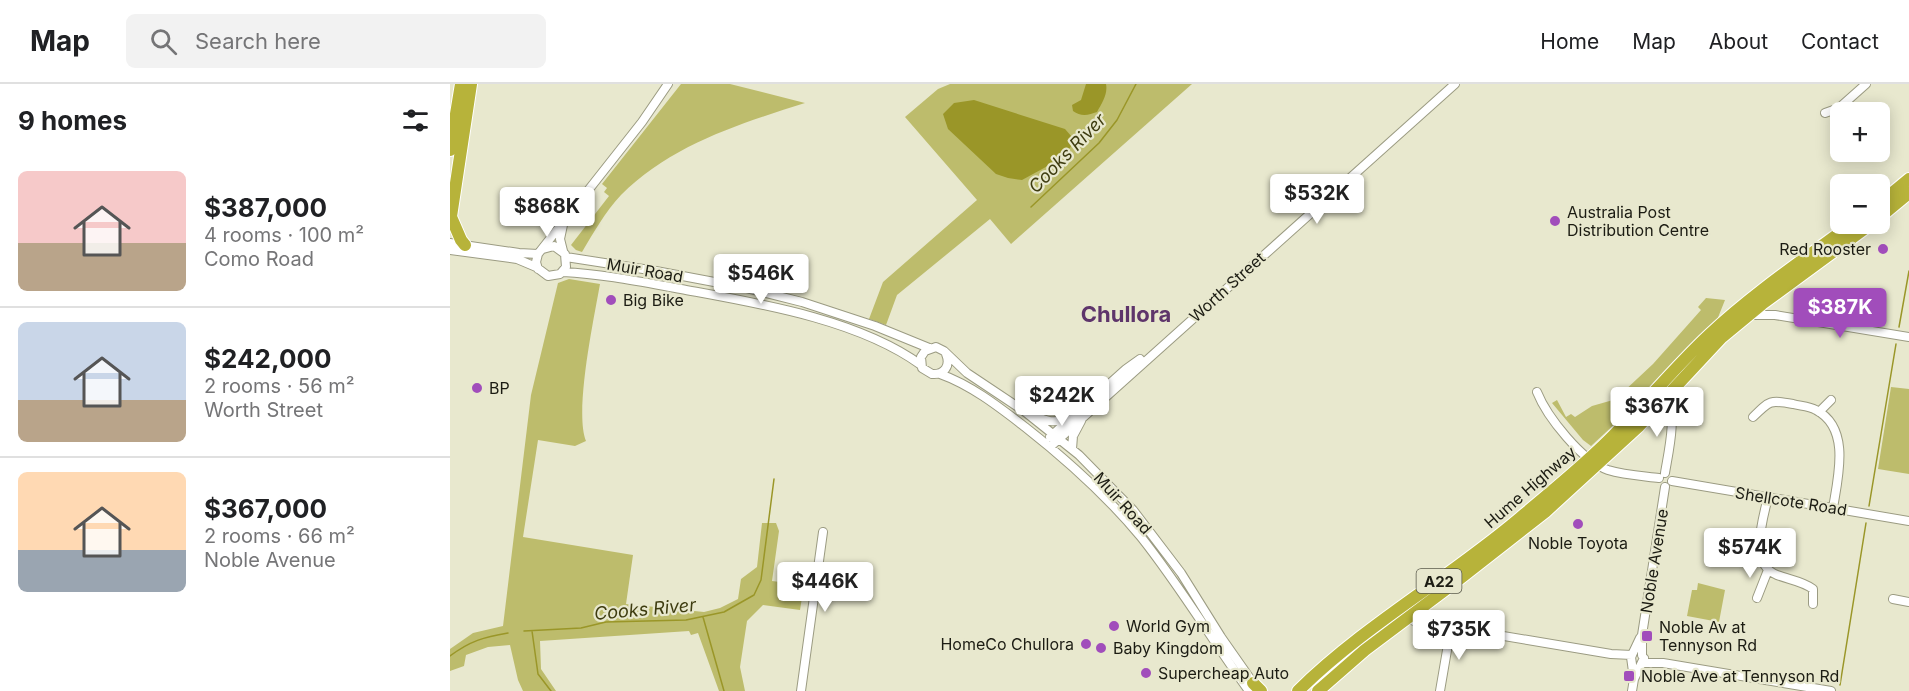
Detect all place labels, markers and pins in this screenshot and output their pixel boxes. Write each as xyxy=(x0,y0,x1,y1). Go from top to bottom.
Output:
pin: $532K xyxy=(1275,174,1359,225)
pin: $868K xyxy=(505,187,589,238)
place label: Australia Post Distribution Centre xyxy=(1567,202,1709,240)
marker: Australia Post Distribution Centre xyxy=(1548,214,1562,228)
place label: Red Rooster xyxy=(1779,239,1871,259)
marker: Red Rooster xyxy=(1876,242,1890,256)
pin: $546K xyxy=(719,254,803,305)
pin: $387K xyxy=(1798,288,1882,339)
place label: Big Bike xyxy=(623,290,684,310)
marker: Big Bike xyxy=(604,293,618,307)
pin: $242K xyxy=(1020,376,1104,427)
place label: BP xyxy=(489,378,510,398)
marker: BP xyxy=(470,381,484,395)
pin: $367K xyxy=(1615,387,1699,438)
marker: Noble Toyota xyxy=(1571,517,1585,531)
pin: $574K xyxy=(1708,528,1792,579)
place label: Noble Toyota xyxy=(1528,533,1628,553)
pin: $446K xyxy=(783,562,867,613)
pin: $735K xyxy=(1417,610,1501,661)
place label: World Gym xyxy=(1126,616,1210,636)
place label: Noble Av at Tennyson Rd xyxy=(1659,617,1757,655)
marker: World Gym xyxy=(1107,619,1121,633)
marker: Noble Av at Tennyson Rd xyxy=(1640,629,1654,643)
place label: HomeCo Chullora xyxy=(940,634,1074,654)
marker: HomeCo Chullora xyxy=(1079,637,1093,651)
place label: Baby Kingdom xyxy=(1113,638,1223,658)
marker: Baby Kingdom xyxy=(1094,641,1108,655)
place label: Supercheap Auto xyxy=(1158,663,1289,683)
marker: Supercheap Auto xyxy=(1139,666,1153,680)
place label: Noble Ave at Tennyson Rd xyxy=(1641,666,1839,686)
marker: Noble Ave at Tennyson Rd xyxy=(1622,669,1636,683)

